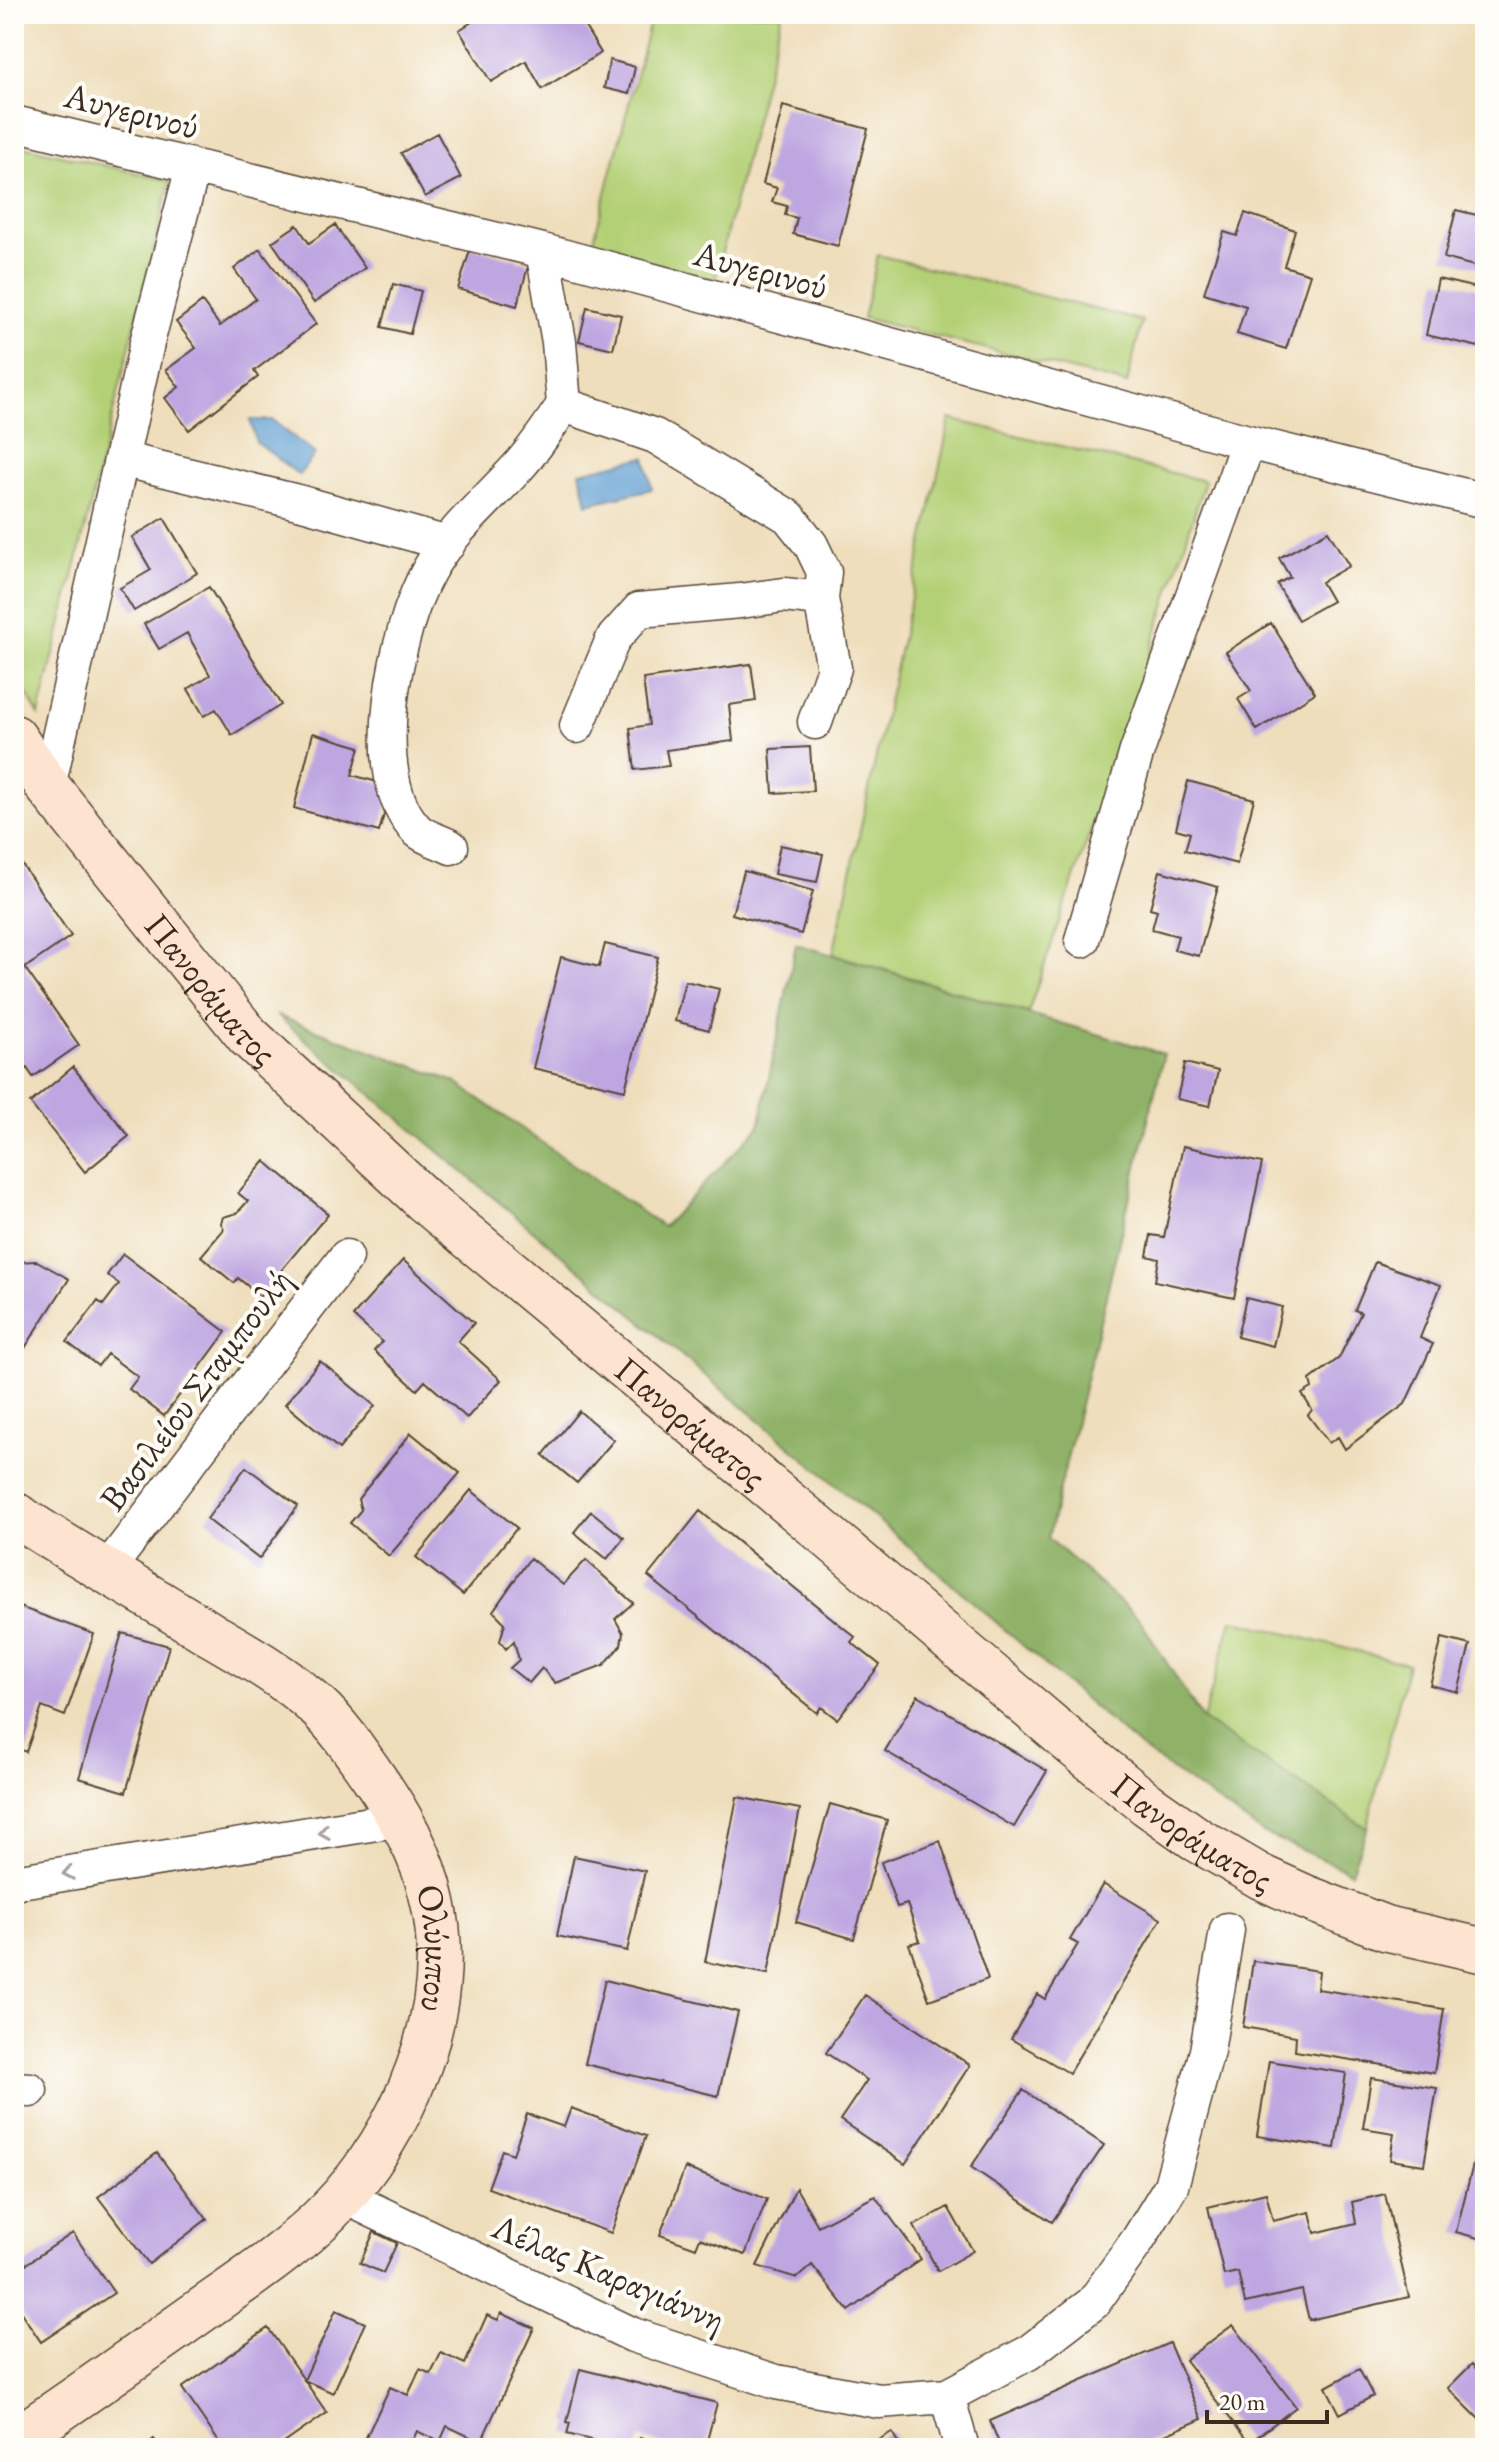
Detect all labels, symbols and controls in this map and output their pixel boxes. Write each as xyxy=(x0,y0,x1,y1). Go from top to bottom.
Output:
street label: Αυγερινού xyxy=(59,71,204,150)
street label: Αυγερινού xyxy=(688,229,833,310)
street label: Πανοράματος xyxy=(134,903,287,1075)
street label: Βασιλείου Σταμπουλή xyxy=(89,1258,302,1520)
street label: Πανοράματος xyxy=(605,1346,777,1500)
street label: Πανοράματος xyxy=(1102,1762,1280,1903)
one-way arrow xyxy=(317,1822,331,1839)
one-way arrow xyxy=(61,1863,74,1880)
street label: Ολύμπου xyxy=(406,1880,462,2016)
street label: Λέλας Καραγιάννη xyxy=(484,2202,732,2343)
scale bar xyxy=(1207,2374,1327,2424)
text: 20 m xyxy=(1219,2386,1266,2417)

